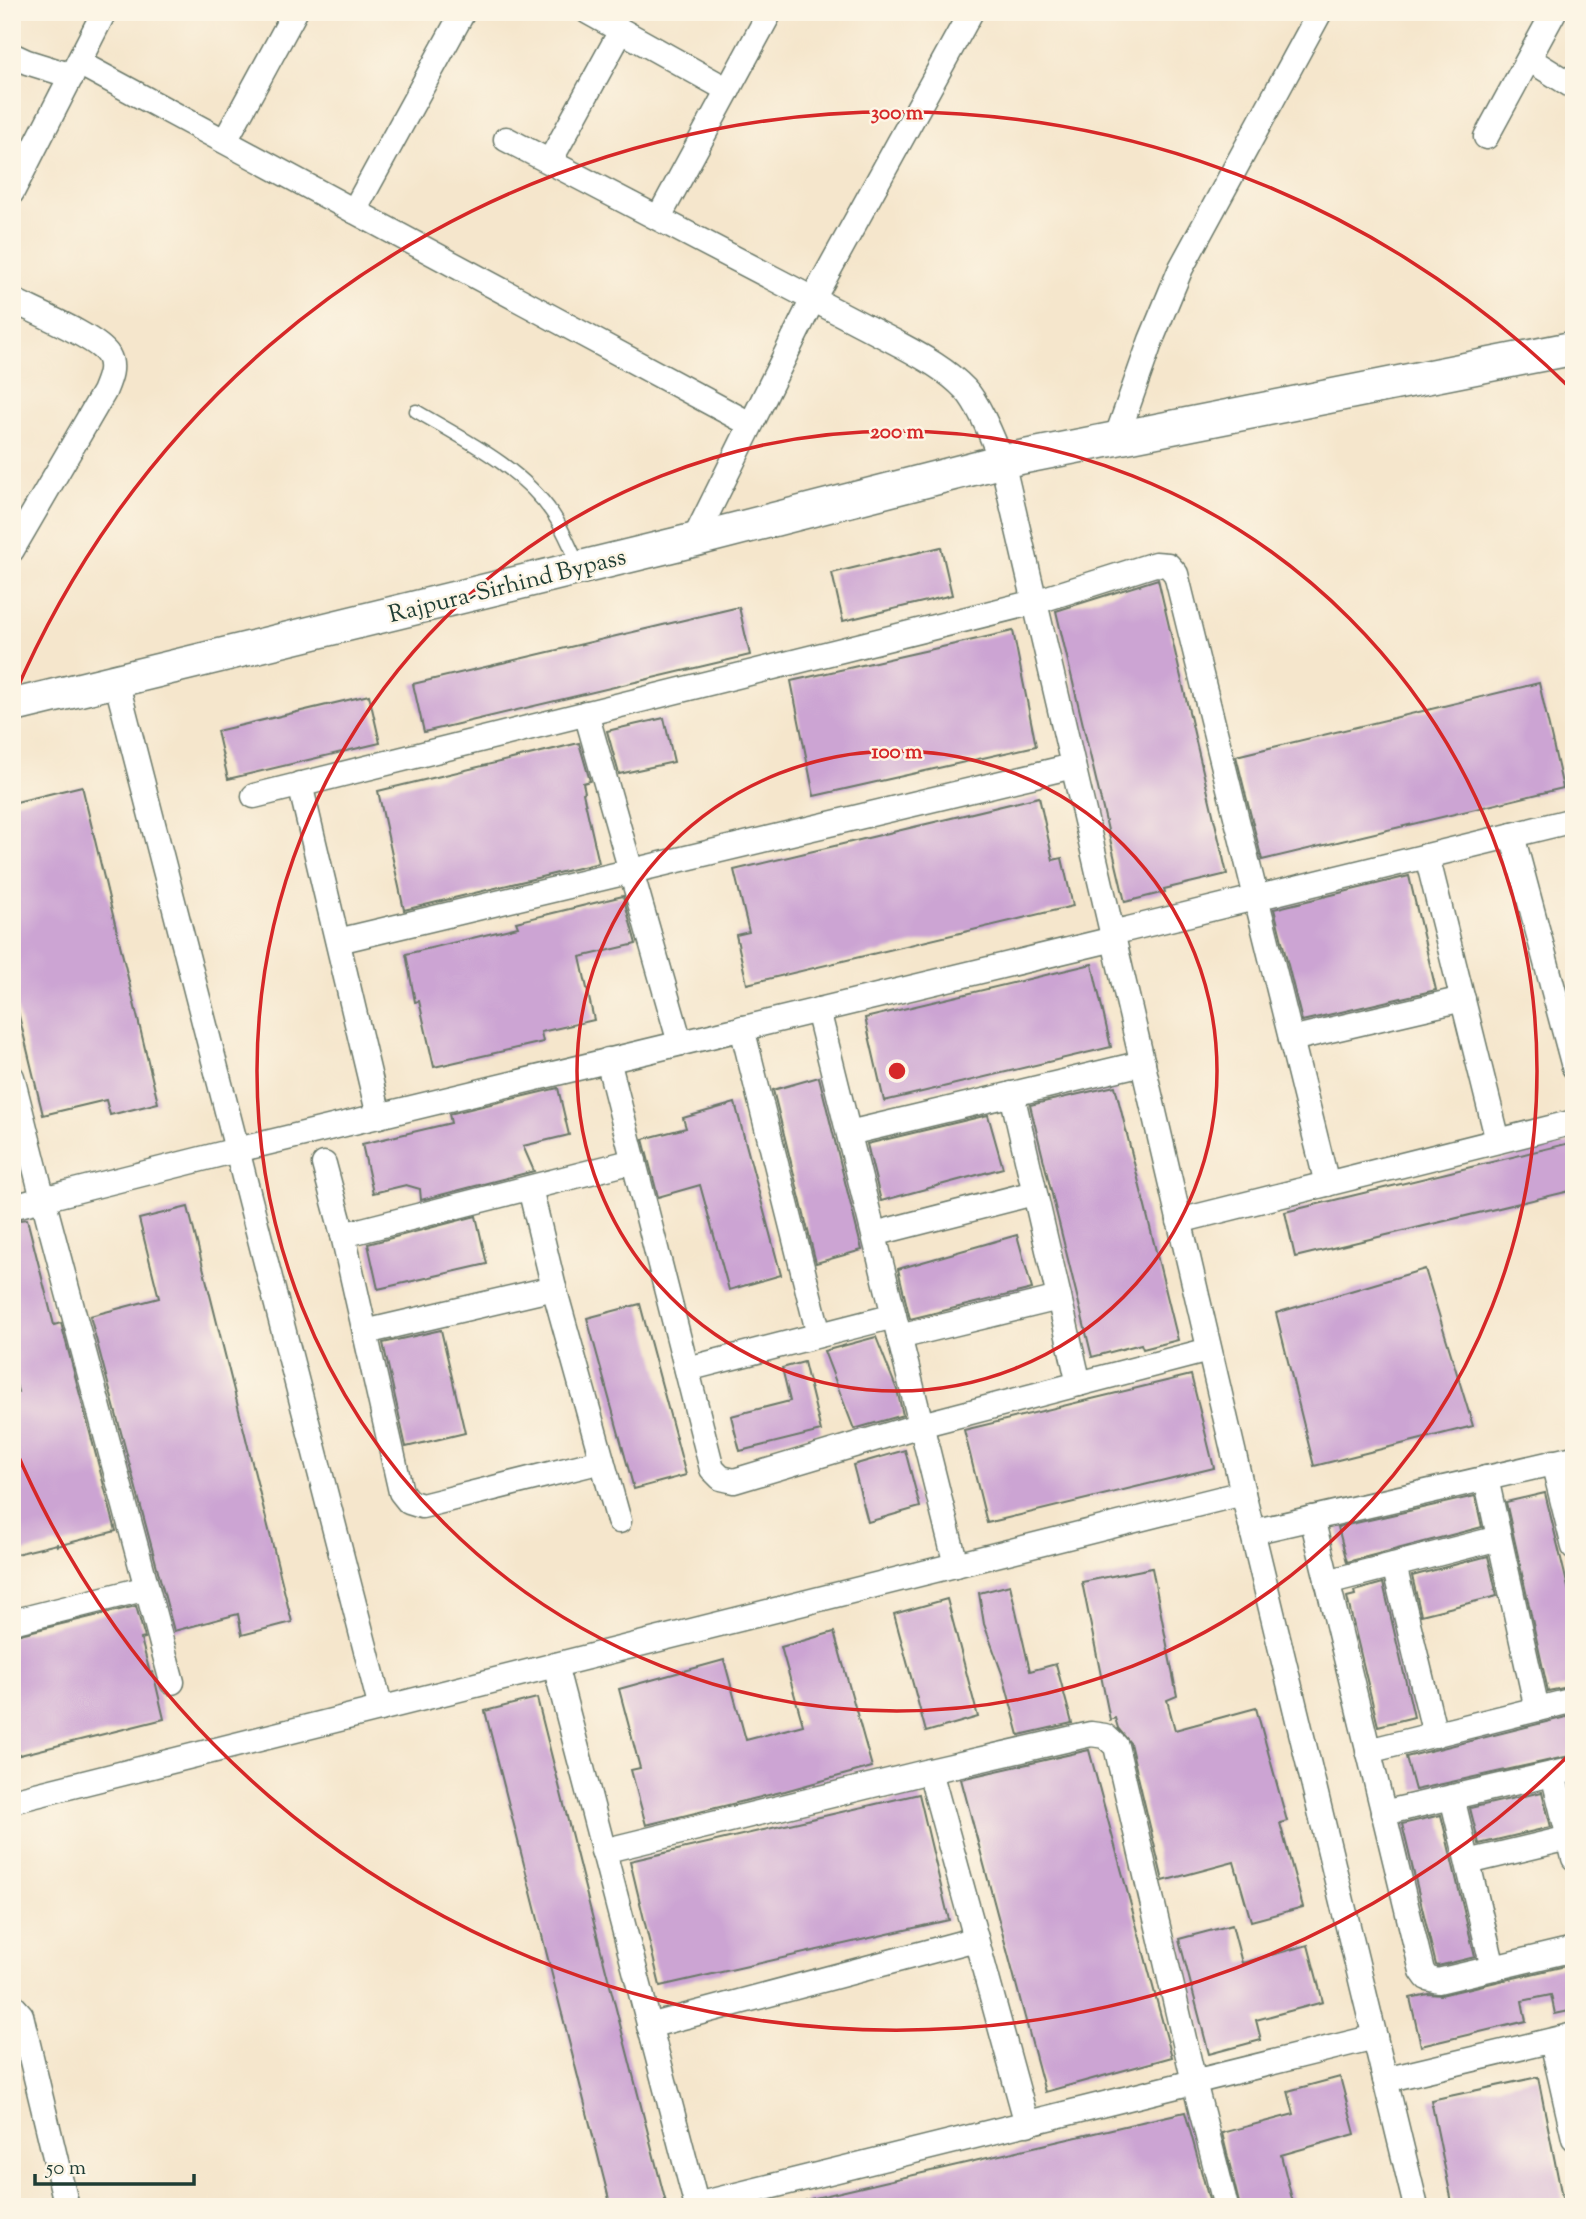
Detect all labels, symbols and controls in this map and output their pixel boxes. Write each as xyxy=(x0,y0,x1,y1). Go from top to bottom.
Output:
text: 300 m xyxy=(871,99,924,129)
text: 200 m xyxy=(870,418,925,448)
street label: Rajpura-Sirhind Bypass xyxy=(385,541,630,633)
text: 100 m xyxy=(872,738,923,768)
centre of rings xyxy=(885,1059,909,1083)
scale bar xyxy=(35,2142,194,2186)
text: 50 m xyxy=(45,2154,86,2184)

